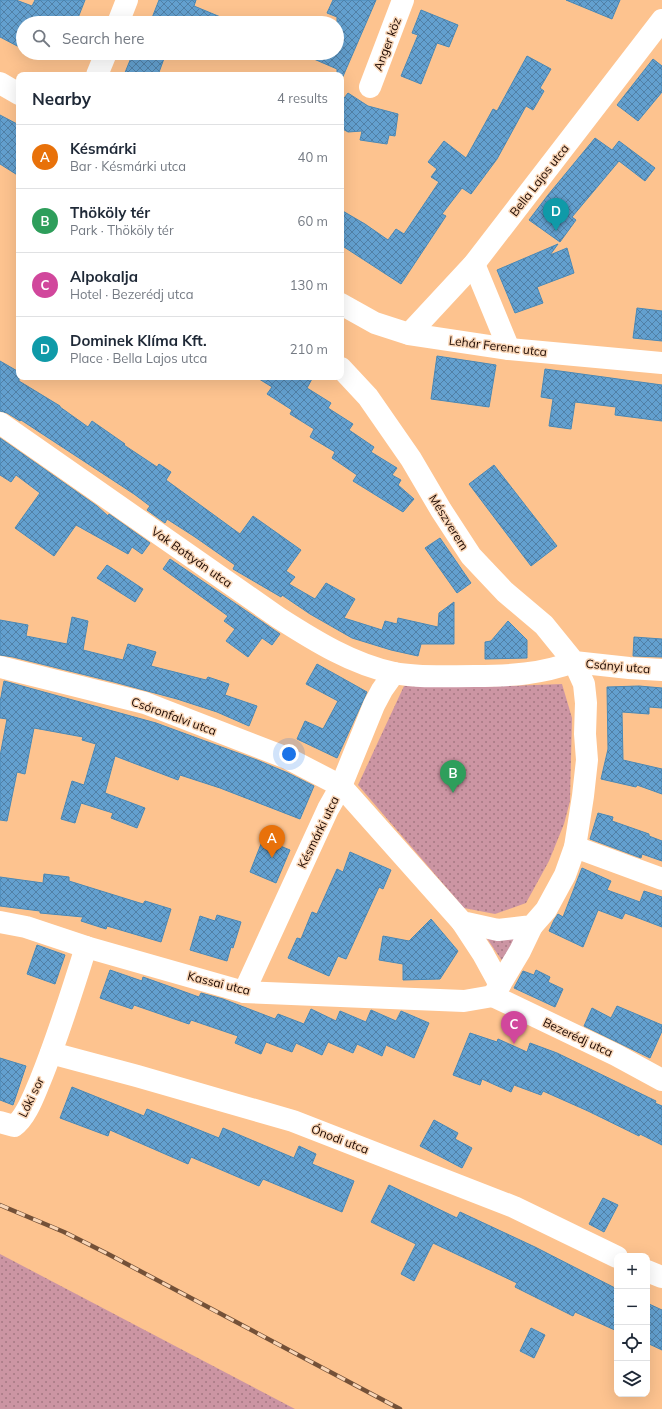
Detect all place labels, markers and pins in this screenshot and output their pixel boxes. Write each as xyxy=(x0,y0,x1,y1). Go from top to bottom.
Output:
pin: D xyxy=(543,198,569,231)
pin: B xyxy=(440,760,466,793)
pin: A xyxy=(259,825,285,858)
pin: C xyxy=(501,1011,527,1044)

